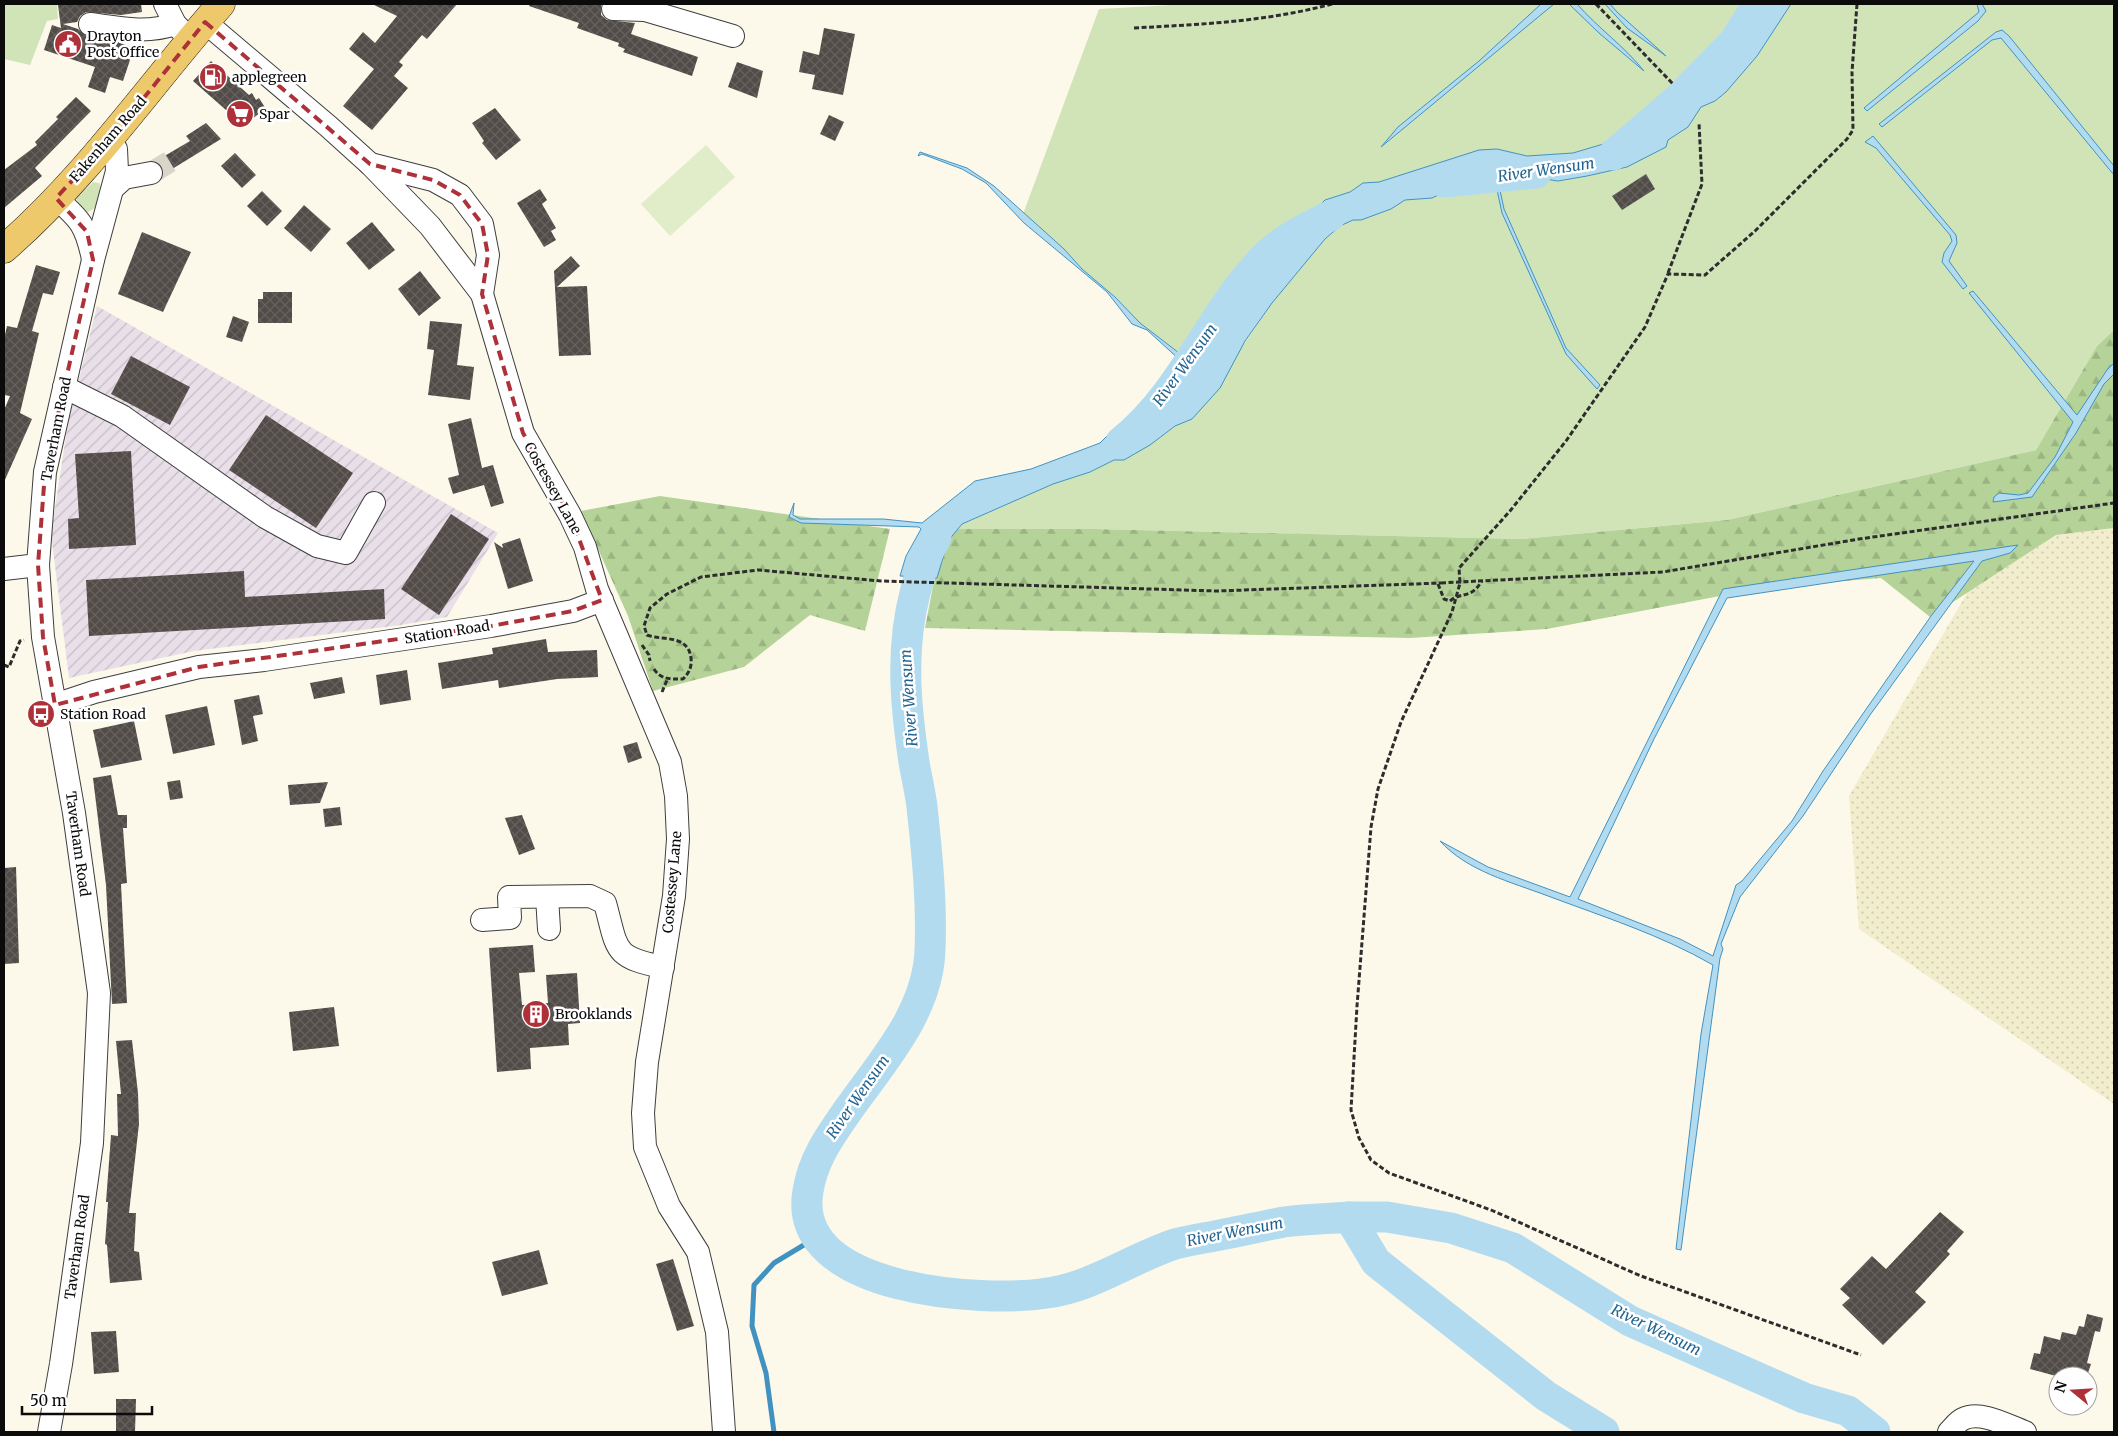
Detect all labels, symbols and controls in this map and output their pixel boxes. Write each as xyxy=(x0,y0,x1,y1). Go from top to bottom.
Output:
place label: Drayton Post Office xyxy=(87,27,159,61)
public building icon: Drayton Post Office xyxy=(53,29,83,59)
fuel station icon: applegreen xyxy=(198,62,228,92)
place label: applegreen xyxy=(232,68,307,86)
street label: Fakenham Road xyxy=(66,92,151,186)
supermarket icon: Spar xyxy=(225,99,255,129)
place label: Spar xyxy=(259,105,290,123)
water label: River Wensum xyxy=(1496,153,1596,186)
water label: River Wensum xyxy=(1148,320,1221,410)
street label: Taverham Road xyxy=(37,375,75,483)
street label: Costessey Lane xyxy=(520,439,586,537)
street label: Station Road xyxy=(403,616,491,648)
water label: River Wensum xyxy=(896,649,921,747)
bus stop icon: Station Road xyxy=(26,699,56,729)
place label: Station Road xyxy=(60,705,146,723)
street label: Taverham Road xyxy=(62,790,94,898)
street label: Costessey Lane xyxy=(659,830,685,934)
building icon: Brooklands xyxy=(521,999,551,1029)
place label: Brooklands xyxy=(555,1005,632,1023)
water label: River Wensum xyxy=(822,1051,893,1142)
street label: Taverham Road xyxy=(61,1193,93,1301)
water label: River Wensum xyxy=(1185,1213,1285,1250)
water label: River Wensum xyxy=(1608,1300,1704,1360)
north arrow xyxy=(2048,1366,2098,1416)
text: N xyxy=(2050,1379,2071,1395)
scale bar xyxy=(22,1384,152,1416)
text: 50 m xyxy=(30,1391,67,1410)

